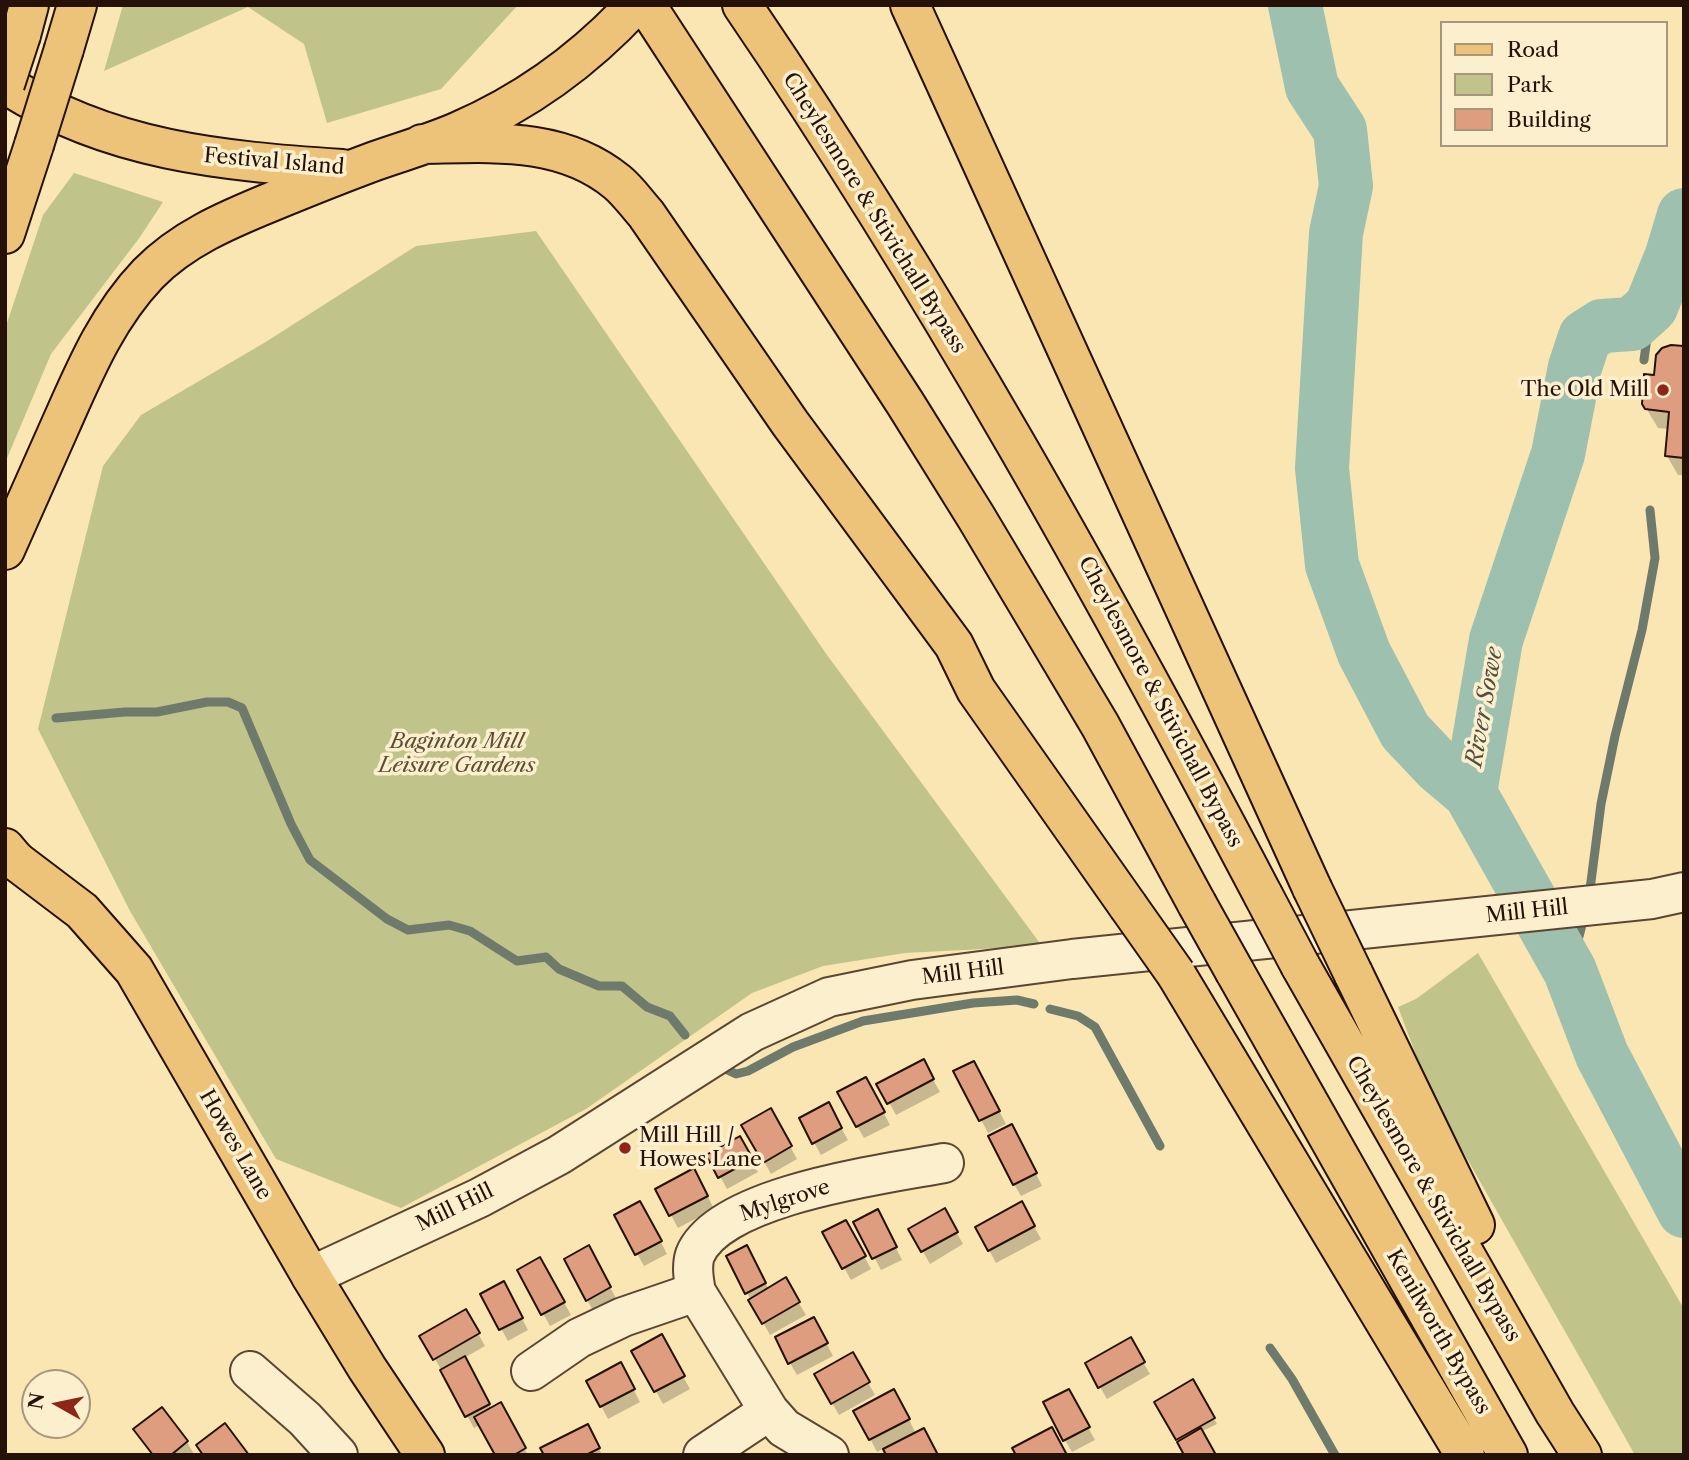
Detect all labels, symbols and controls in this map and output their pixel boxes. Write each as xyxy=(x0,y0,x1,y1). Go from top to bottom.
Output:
legend xyxy=(1440,21,1668,147)
text: Road xyxy=(1507,37,1559,62)
street label: Cheylesmore & Stivichall Bypass xyxy=(777,68,971,358)
text: Park xyxy=(1507,72,1553,97)
text: Building xyxy=(1507,107,1591,132)
street label: Festival Island xyxy=(203,143,345,181)
place label: The Old Mill xyxy=(1521,377,1649,403)
marker: The Old Mill xyxy=(1655,382,1671,398)
street label: Cheylesmore & Stivichall Bypass xyxy=(1072,552,1248,852)
water label: River Sowe xyxy=(1461,645,1509,769)
park label: Baginton Mill Leisure Gardens xyxy=(379,729,535,779)
street label: Mill Hill xyxy=(1485,895,1569,929)
street label: Mill Hill xyxy=(921,955,1005,991)
street label: Cheylesmore & Stivichall Bypass xyxy=(1341,1052,1525,1346)
street label: Howes Lane xyxy=(193,1086,277,1204)
place label: Mill Hill / Howes Lane xyxy=(639,1123,762,1173)
marker: Mill Hill / Howes Lane xyxy=(617,1140,633,1156)
street label: Mylgrove xyxy=(737,1175,833,1227)
street label: Mill Hill xyxy=(412,1179,498,1237)
street label: Kenilworth Bypass xyxy=(1381,1245,1495,1419)
north arrow xyxy=(21,1369,91,1439)
text: N xyxy=(24,1391,49,1411)

